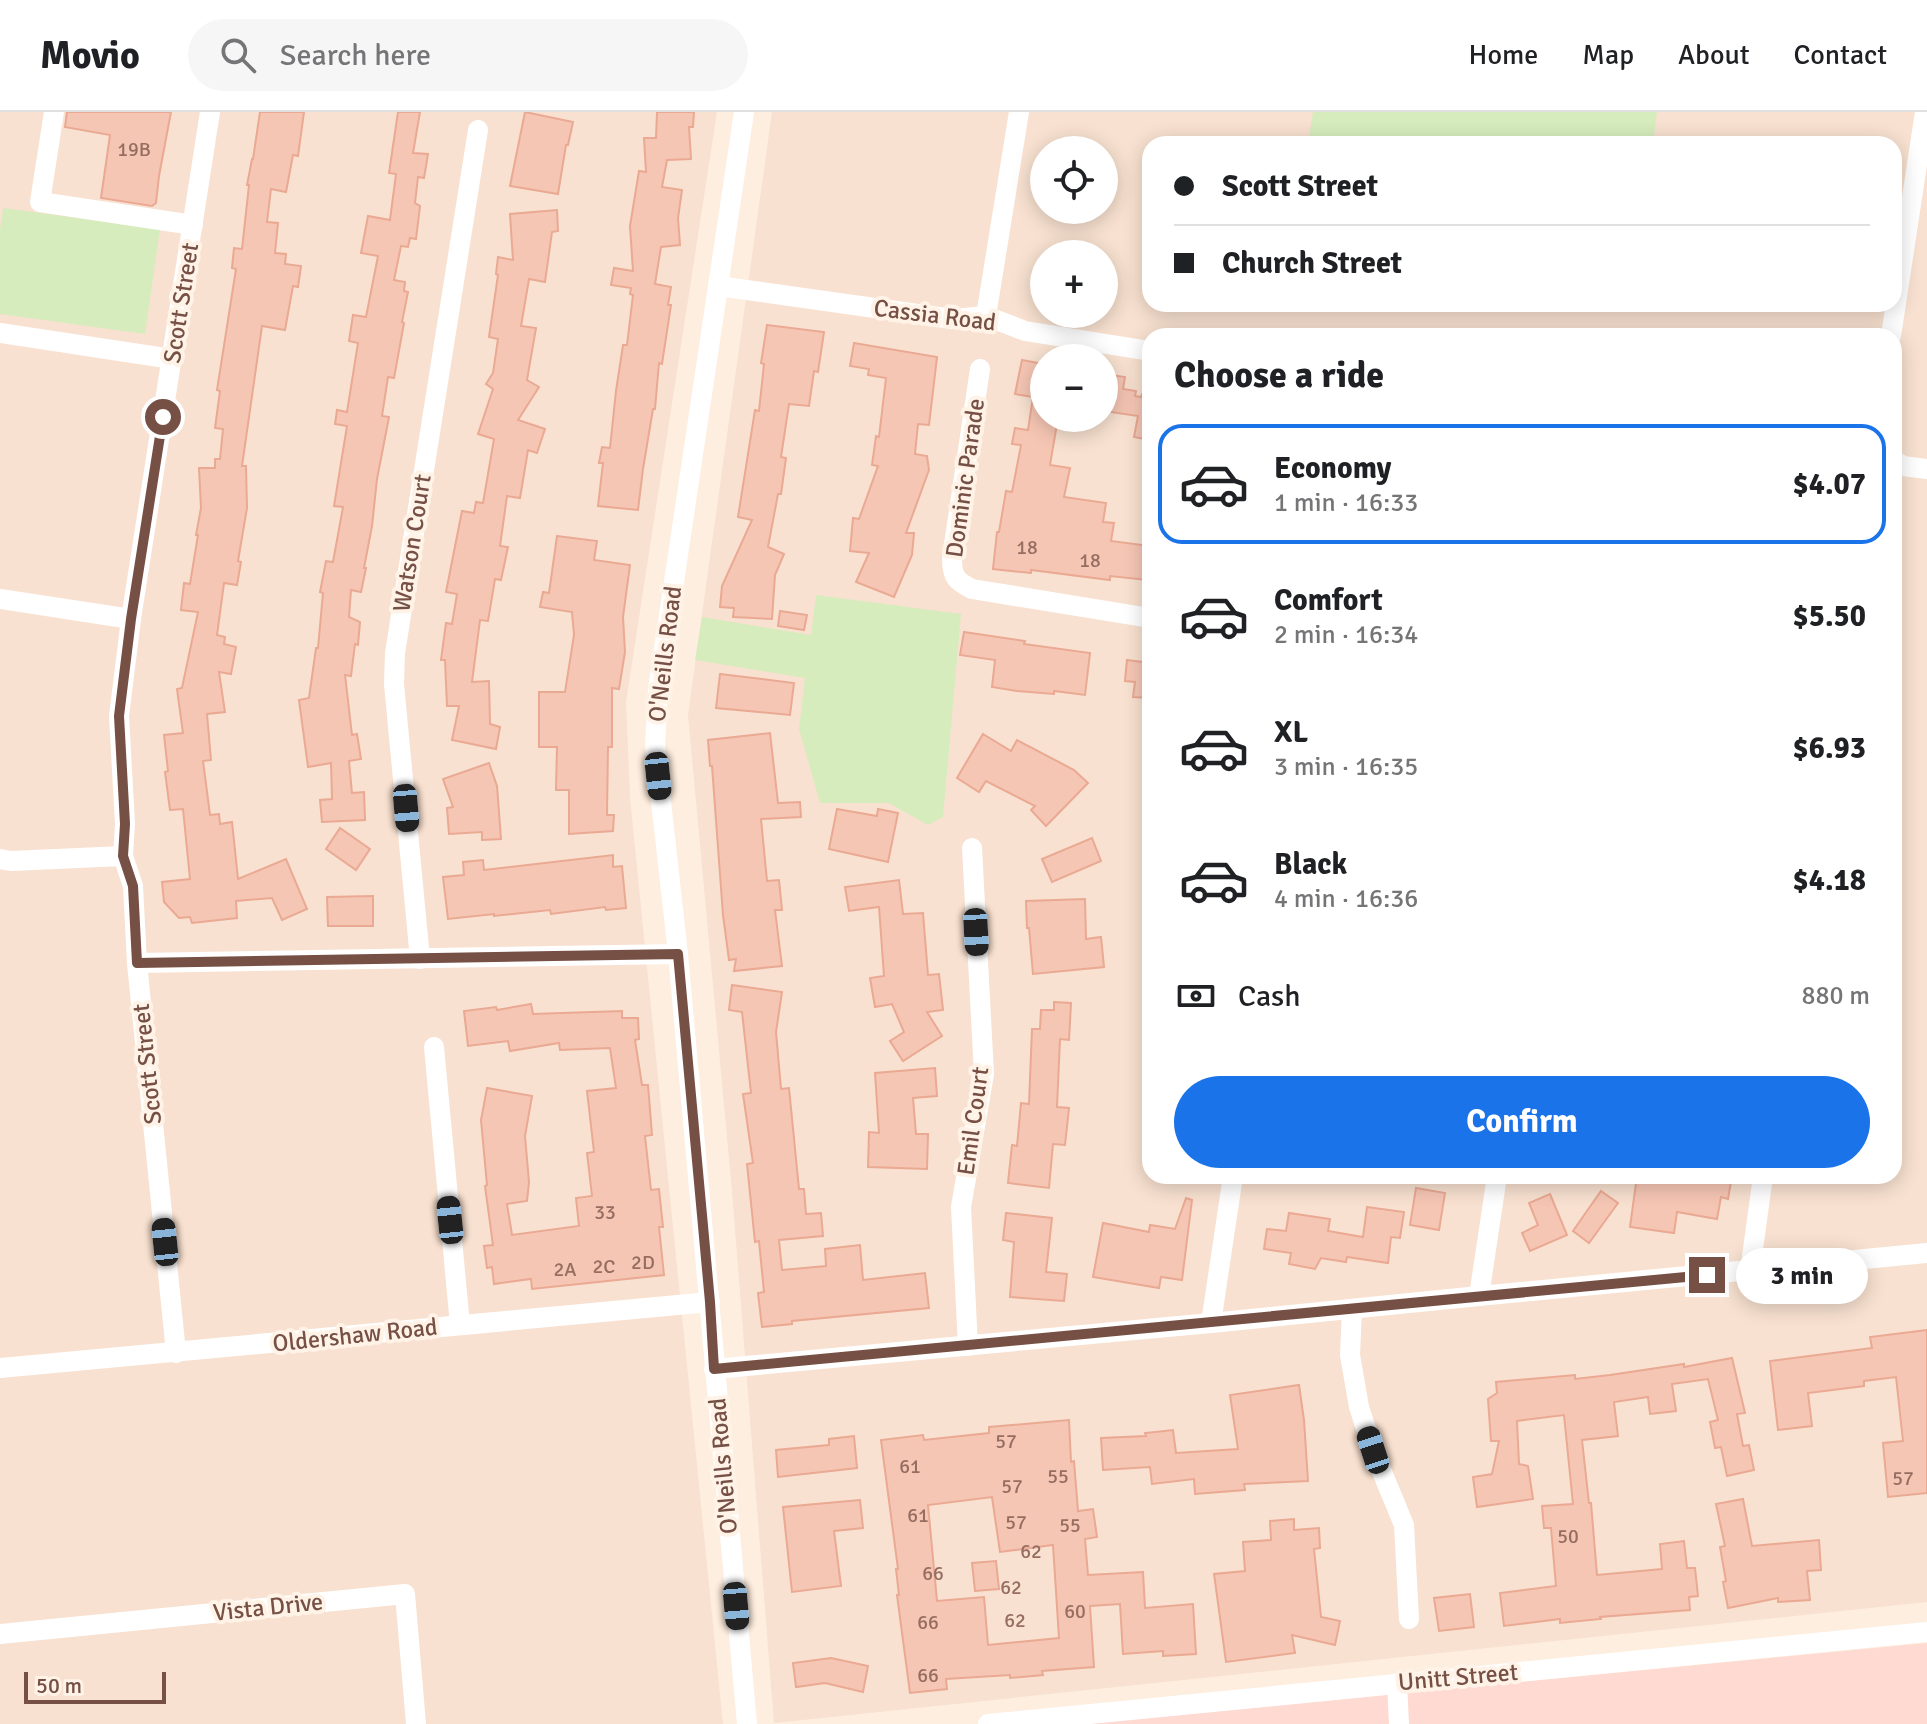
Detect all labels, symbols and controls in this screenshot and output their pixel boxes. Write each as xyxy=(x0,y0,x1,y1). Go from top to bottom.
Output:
search box xyxy=(188,19,748,91)
text: Movio xyxy=(40,32,140,79)
icon: search xyxy=(216,33,260,77)
text: Search here xyxy=(280,37,431,74)
text: Home xyxy=(1469,38,1538,72)
text: Map xyxy=(1582,38,1634,72)
text: About xyxy=(1678,38,1750,72)
text: Contact xyxy=(1794,38,1887,72)
map controls xyxy=(1030,136,1118,432)
button: locate xyxy=(1030,136,1118,224)
house number: 19B xyxy=(117,137,151,162)
text: Scott Street xyxy=(1222,168,1378,205)
button: + xyxy=(1030,240,1118,328)
street label: Scott Street xyxy=(157,241,205,365)
text: Church Street xyxy=(1222,245,1402,282)
street label: Cassia Road xyxy=(872,293,998,337)
button: − xyxy=(1030,344,1118,432)
text: Choose a ride xyxy=(1174,353,1384,398)
street label: Dominic Parade xyxy=(939,396,991,560)
route start xyxy=(145,399,181,435)
icon: car xyxy=(1178,448,1250,520)
text: Economy xyxy=(1274,450,1391,487)
text: $4.07 xyxy=(1793,466,1866,503)
street label: Watson Court xyxy=(386,472,438,614)
text: 1 min · 16:33 xyxy=(1274,487,1418,519)
house number: 18 xyxy=(1016,535,1038,560)
house number: 18 xyxy=(1079,548,1101,573)
icon: car xyxy=(1178,580,1250,652)
text: Comfort xyxy=(1274,582,1383,619)
street label: O'Neills Road xyxy=(642,584,688,724)
text: $5.50 xyxy=(1793,598,1866,635)
text: 2 min · 16:34 xyxy=(1274,619,1418,651)
icon: car xyxy=(1178,712,1250,784)
text: XL xyxy=(1274,714,1308,751)
text: $6.93 xyxy=(1793,730,1866,767)
car xyxy=(644,751,672,801)
text: 3 min · 16:35 xyxy=(1274,751,1418,783)
car xyxy=(392,783,420,833)
icon: car xyxy=(1178,844,1250,916)
text: Black xyxy=(1274,846,1347,883)
text: $4.18 xyxy=(1793,862,1866,899)
text: 4 min · 16:36 xyxy=(1274,883,1418,915)
car xyxy=(963,907,989,957)
icon: cash xyxy=(1174,974,1218,1018)
text: Cash xyxy=(1238,978,1301,1015)
text: 880 m xyxy=(1801,980,1870,1012)
street label: Scott Street xyxy=(126,1002,168,1126)
street label: Emil Court xyxy=(951,1065,995,1177)
button: Confirm xyxy=(1174,1076,1870,1168)
car xyxy=(436,1195,464,1245)
house number: 33 xyxy=(594,1200,616,1225)
car xyxy=(151,1217,179,1267)
callout: 3 min xyxy=(1735,1247,1867,1303)
house number: 2D xyxy=(631,1250,655,1275)
house number: 2C xyxy=(593,1254,615,1279)
house number: 2A xyxy=(553,1257,577,1282)
route end xyxy=(1689,1257,1725,1293)
text: 3 min xyxy=(1771,1260,1833,1292)
street label: Oldershaw Road xyxy=(271,1311,439,1359)
street label: O'Neills Road xyxy=(702,1397,744,1535)
car xyxy=(1354,1423,1392,1477)
house number: 57 xyxy=(995,1429,1017,1454)
house number: 61 xyxy=(899,1454,921,1479)
house number: 55 xyxy=(1047,1464,1069,1489)
house number: 57 xyxy=(1892,1466,1914,1491)
house number: 57 xyxy=(1001,1474,1023,1499)
house number: 61 xyxy=(907,1503,929,1528)
house number: 57 xyxy=(1005,1510,1027,1535)
house number: 55 xyxy=(1059,1513,1081,1538)
house number: 50 xyxy=(1557,1524,1579,1549)
house number: 62 xyxy=(1020,1539,1042,1564)
house number: 66 xyxy=(922,1561,944,1586)
house number: 62 xyxy=(1000,1575,1022,1600)
car xyxy=(722,1581,750,1631)
street label: Vista Drive xyxy=(212,1586,324,1628)
house number: 60 xyxy=(1064,1599,1086,1624)
house number: 62 xyxy=(1004,1608,1026,1633)
house number: 66 xyxy=(917,1610,939,1635)
street label: Unitt Street xyxy=(1397,1657,1519,1697)
house number: 66 xyxy=(917,1663,939,1688)
scale bar xyxy=(24,1668,166,1704)
text: 50 m xyxy=(36,1672,82,1699)

